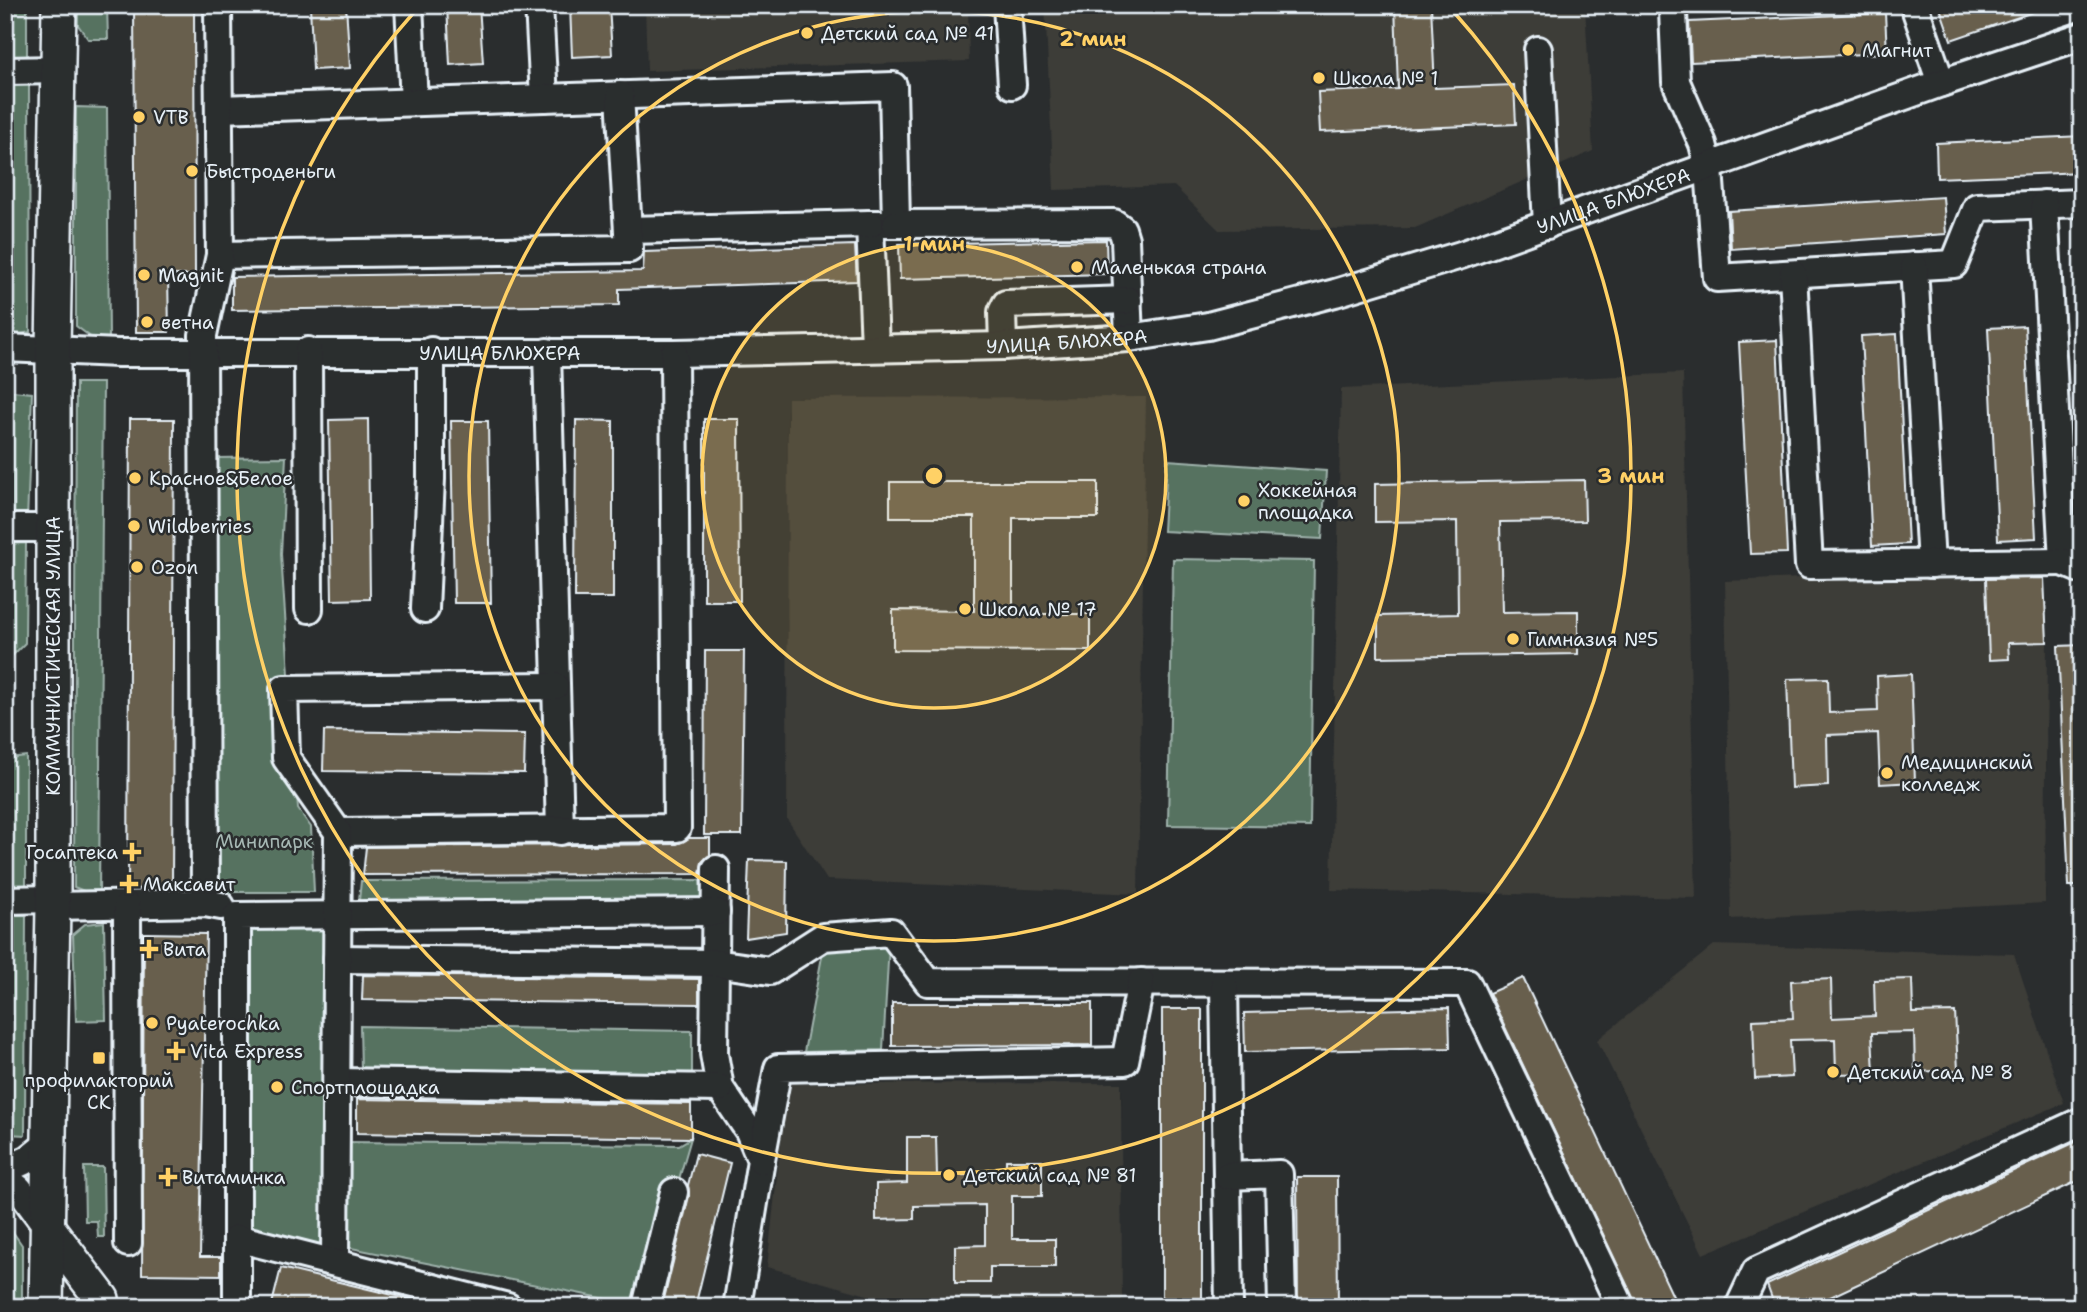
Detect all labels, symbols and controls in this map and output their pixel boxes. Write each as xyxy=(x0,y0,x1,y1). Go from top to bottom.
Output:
place label: Детский сад № 41 xyxy=(821,21,994,46)
marker: Детский сад № 41 xyxy=(799,25,815,41)
text: 2 мин xyxy=(1059,25,1127,53)
place label: Магнит xyxy=(1862,38,1933,63)
marker: Магнит xyxy=(1840,42,1856,58)
place label: Школа № 1 xyxy=(1333,66,1438,91)
marker: Школа № 1 xyxy=(1311,70,1327,86)
place label: VTB xyxy=(153,105,189,130)
marker: VTB xyxy=(131,109,147,125)
place label: Быстроденьги xyxy=(206,159,336,184)
street label: УЛИЦА БЛЮХЕРА xyxy=(1533,162,1694,240)
marker: Быстроденьги xyxy=(184,163,200,179)
text: 1 мин xyxy=(903,230,965,258)
place label: Маленькая страна xyxy=(1091,255,1267,280)
marker: Маленькая страна xyxy=(1069,259,1085,275)
place label: Magnit xyxy=(158,263,224,288)
marker: Magnit xyxy=(136,267,152,283)
place label: ветна xyxy=(161,310,214,335)
marker: ветна xyxy=(139,314,155,330)
street label: УЛИЦА БЛЮХЕРА xyxy=(986,323,1149,359)
street label: УЛИЦА БЛЮХЕРА xyxy=(419,341,581,366)
text: 3 мин xyxy=(1597,462,1665,490)
centre of rings xyxy=(922,464,946,488)
place label: Красное&Белое xyxy=(149,466,293,491)
marker: Красное&Белое xyxy=(127,470,143,486)
place label: Хоккейная площадка xyxy=(1258,478,1357,525)
marker: Хоккейная площадка xyxy=(1236,493,1252,509)
place label: Wildberries xyxy=(148,514,252,539)
street label: КОММУНИСТИЧЕСКАЯ УЛИЦА xyxy=(41,516,66,796)
marker: Wildberries xyxy=(126,518,142,534)
place label: Ozon xyxy=(151,555,198,580)
marker: Ozon xyxy=(129,559,145,575)
place label: Школа № 17 xyxy=(979,597,1097,622)
marker: Школа № 17 xyxy=(957,601,973,617)
place label: Гимназия №5 xyxy=(1527,627,1659,652)
marker: Гимназия №5 xyxy=(1505,631,1521,647)
place label: Медицинский колледж xyxy=(1901,750,2033,797)
marker: Медицинский колледж xyxy=(1879,765,1895,781)
park label: Минипарк xyxy=(215,829,313,854)
place label: Госаптека xyxy=(26,840,118,865)
marker: Госаптека xyxy=(124,844,140,860)
place label: Максавит xyxy=(143,872,236,897)
marker: Максавит xyxy=(121,876,137,892)
place label: Вита xyxy=(163,937,207,962)
marker: Вита xyxy=(141,941,157,957)
place label: Pyaterochka xyxy=(166,1011,280,1036)
marker: Pyaterochka xyxy=(144,1015,160,1031)
place label: Vita Express xyxy=(190,1039,303,1064)
marker: Vita Express xyxy=(168,1043,184,1059)
marker: профилакторий СК xyxy=(91,1050,107,1066)
place label: Детский сад № 8 xyxy=(1847,1060,2013,1085)
marker: Детский сад № 8 xyxy=(1825,1064,1841,1080)
place label: профилакторий СК xyxy=(25,1068,173,1115)
place label: Спортплощадка xyxy=(291,1075,440,1100)
marker: Спортплощадка xyxy=(269,1079,285,1095)
place label: Детский сад № 81 xyxy=(963,1163,1136,1188)
place label: Витаминка xyxy=(182,1165,286,1190)
marker: Детский сад № 81 xyxy=(941,1167,957,1183)
marker: Витаминка xyxy=(160,1169,176,1185)

